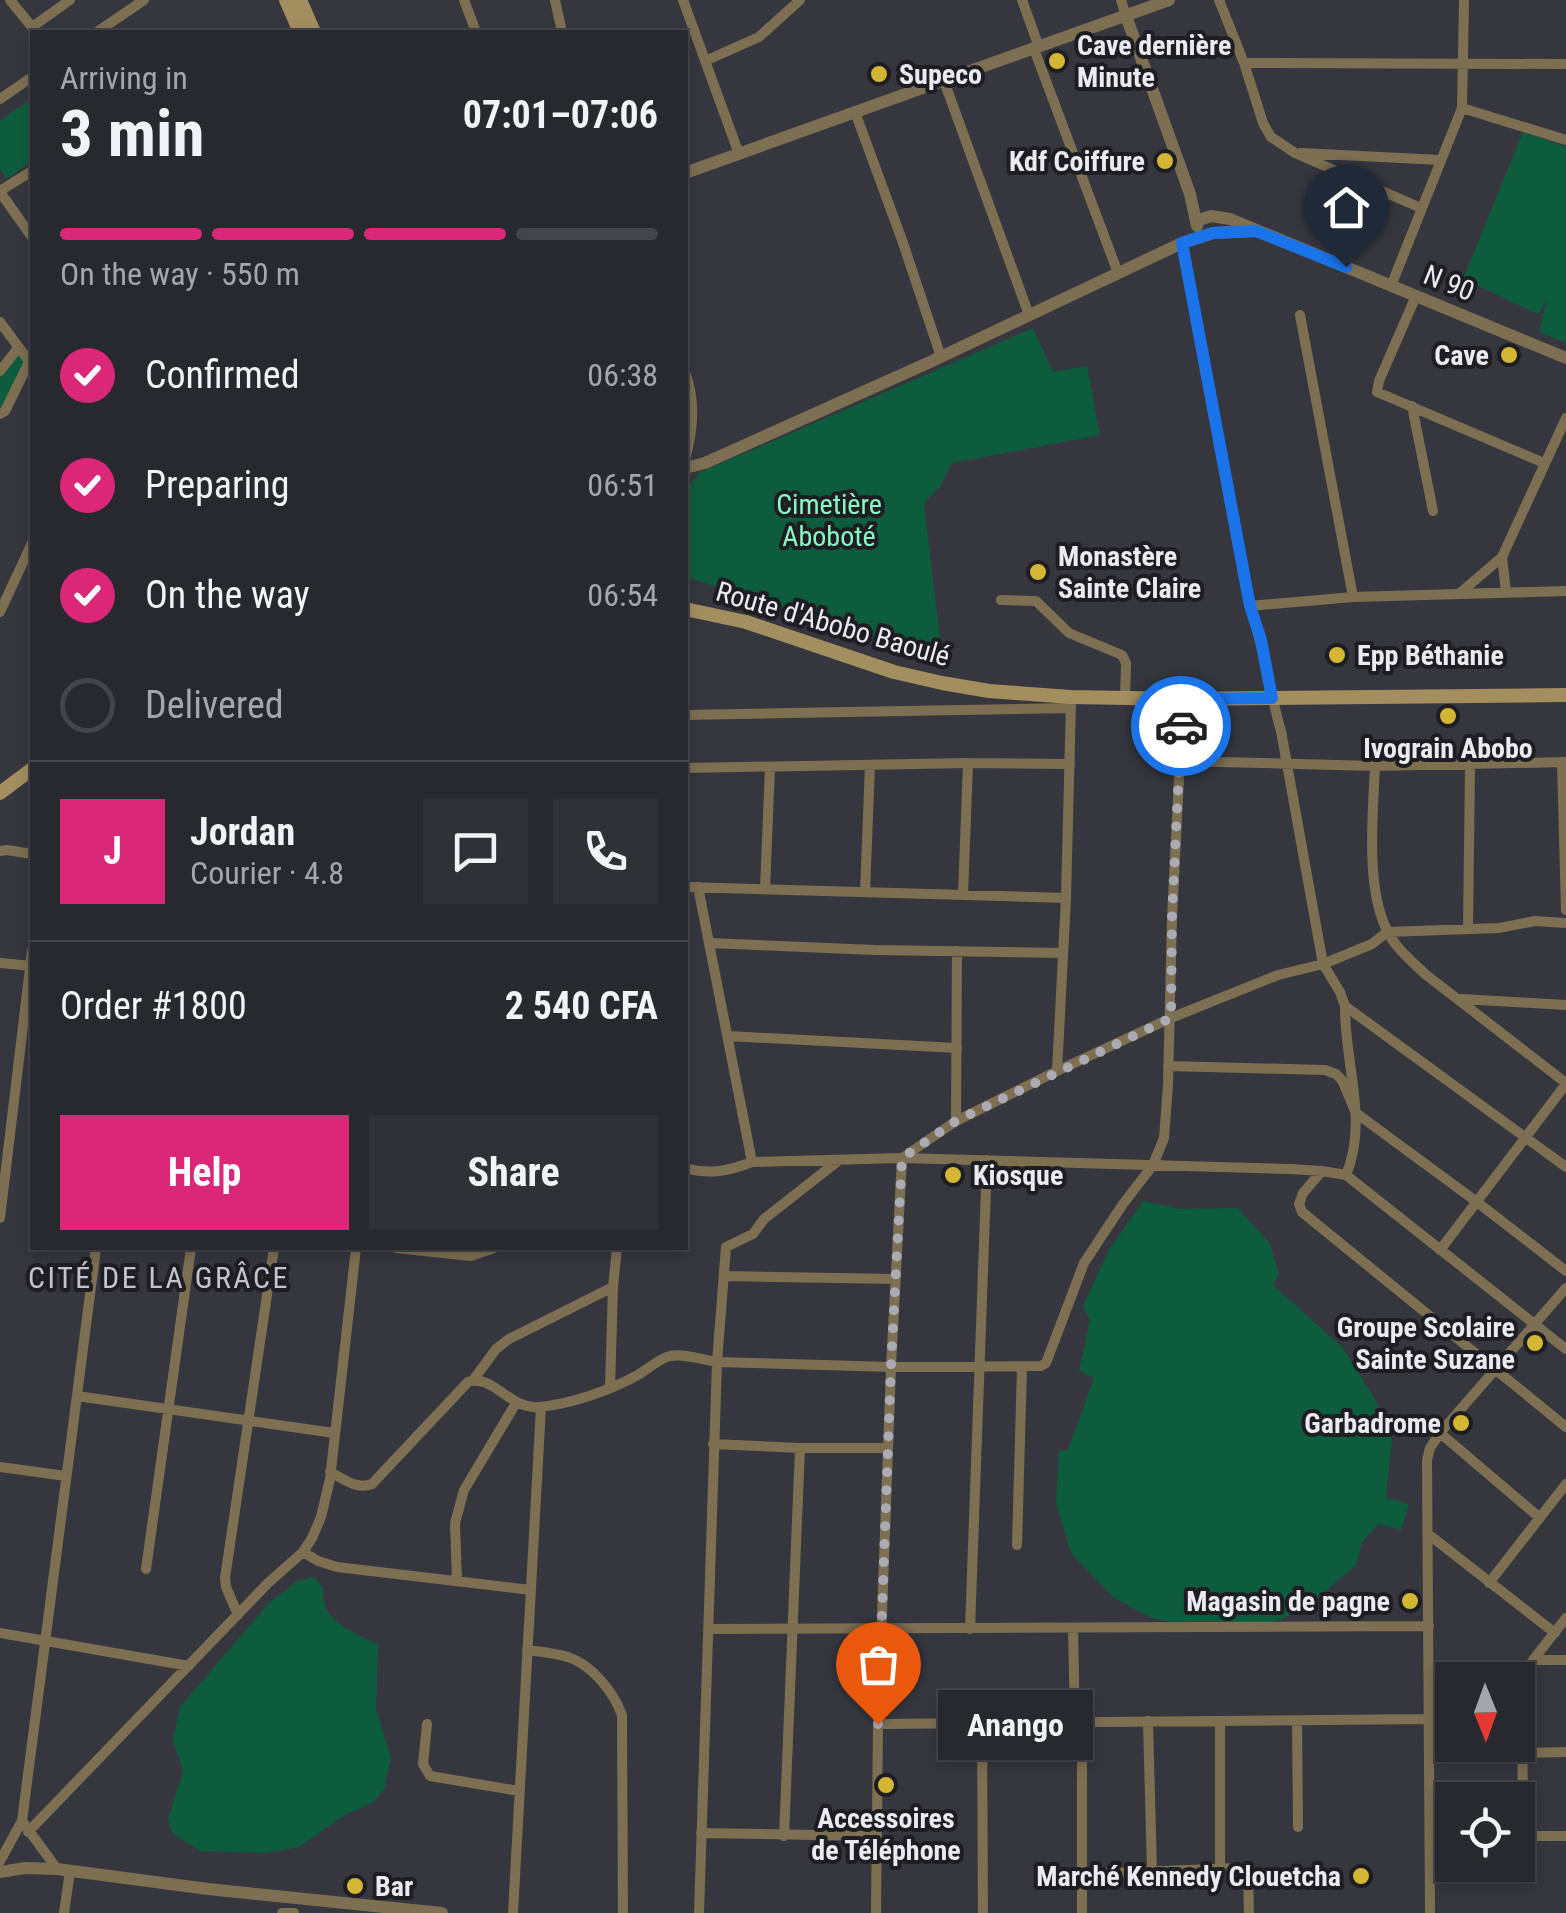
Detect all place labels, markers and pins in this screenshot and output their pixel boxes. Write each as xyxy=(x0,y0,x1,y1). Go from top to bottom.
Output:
place label: Cave dernière Minute xyxy=(1077,29,1231,94)
marker: Cave dernière Minute xyxy=(1046,50,1068,72)
place label: Supeco xyxy=(899,58,982,91)
marker: Supeco xyxy=(868,63,890,85)
place label: Kdf Coiffure xyxy=(1009,145,1145,178)
marker: Kdf Coiffure xyxy=(1154,150,1176,172)
pin xyxy=(1304,165,1389,268)
place label: Cave xyxy=(1434,339,1489,372)
marker: Cave xyxy=(1498,344,1520,366)
place label: Monastère Sainte Claire xyxy=(1058,540,1201,605)
marker: Monastère Sainte Claire xyxy=(1027,561,1049,583)
place label: Epp Béthanie xyxy=(1357,639,1504,672)
marker: Epp Béthanie xyxy=(1326,644,1348,666)
marker: Ivograin Abobo xyxy=(1437,705,1459,727)
place label: Ivograin Abobo xyxy=(1363,732,1533,765)
place label: Kiosque xyxy=(973,1159,1063,1192)
marker: Kiosque xyxy=(942,1164,964,1186)
place label: Groupe Scolaire Sainte Suzane xyxy=(1337,1311,1515,1376)
marker: Groupe Scolaire Sainte Suzane xyxy=(1524,1332,1546,1354)
place label: Garbadrome xyxy=(1304,1407,1441,1440)
marker: Garbadrome xyxy=(1450,1412,1472,1434)
place label: Magasin de pagne xyxy=(1186,1585,1390,1618)
marker: Magasin de pagne xyxy=(1399,1590,1421,1612)
pin xyxy=(836,1622,921,1725)
callout: Anango xyxy=(938,1689,1093,1759)
marker: Accessoires de Téléphone xyxy=(875,1774,897,1796)
place label: Accessoires de Téléphone xyxy=(811,1802,961,1867)
place label: Marché Kennedy Clouetcha xyxy=(1036,1860,1341,1893)
marker: Marché Kennedy Clouetcha xyxy=(1350,1865,1372,1887)
place label: Bar xyxy=(375,1870,413,1903)
marker: Bar xyxy=(344,1875,366,1897)

